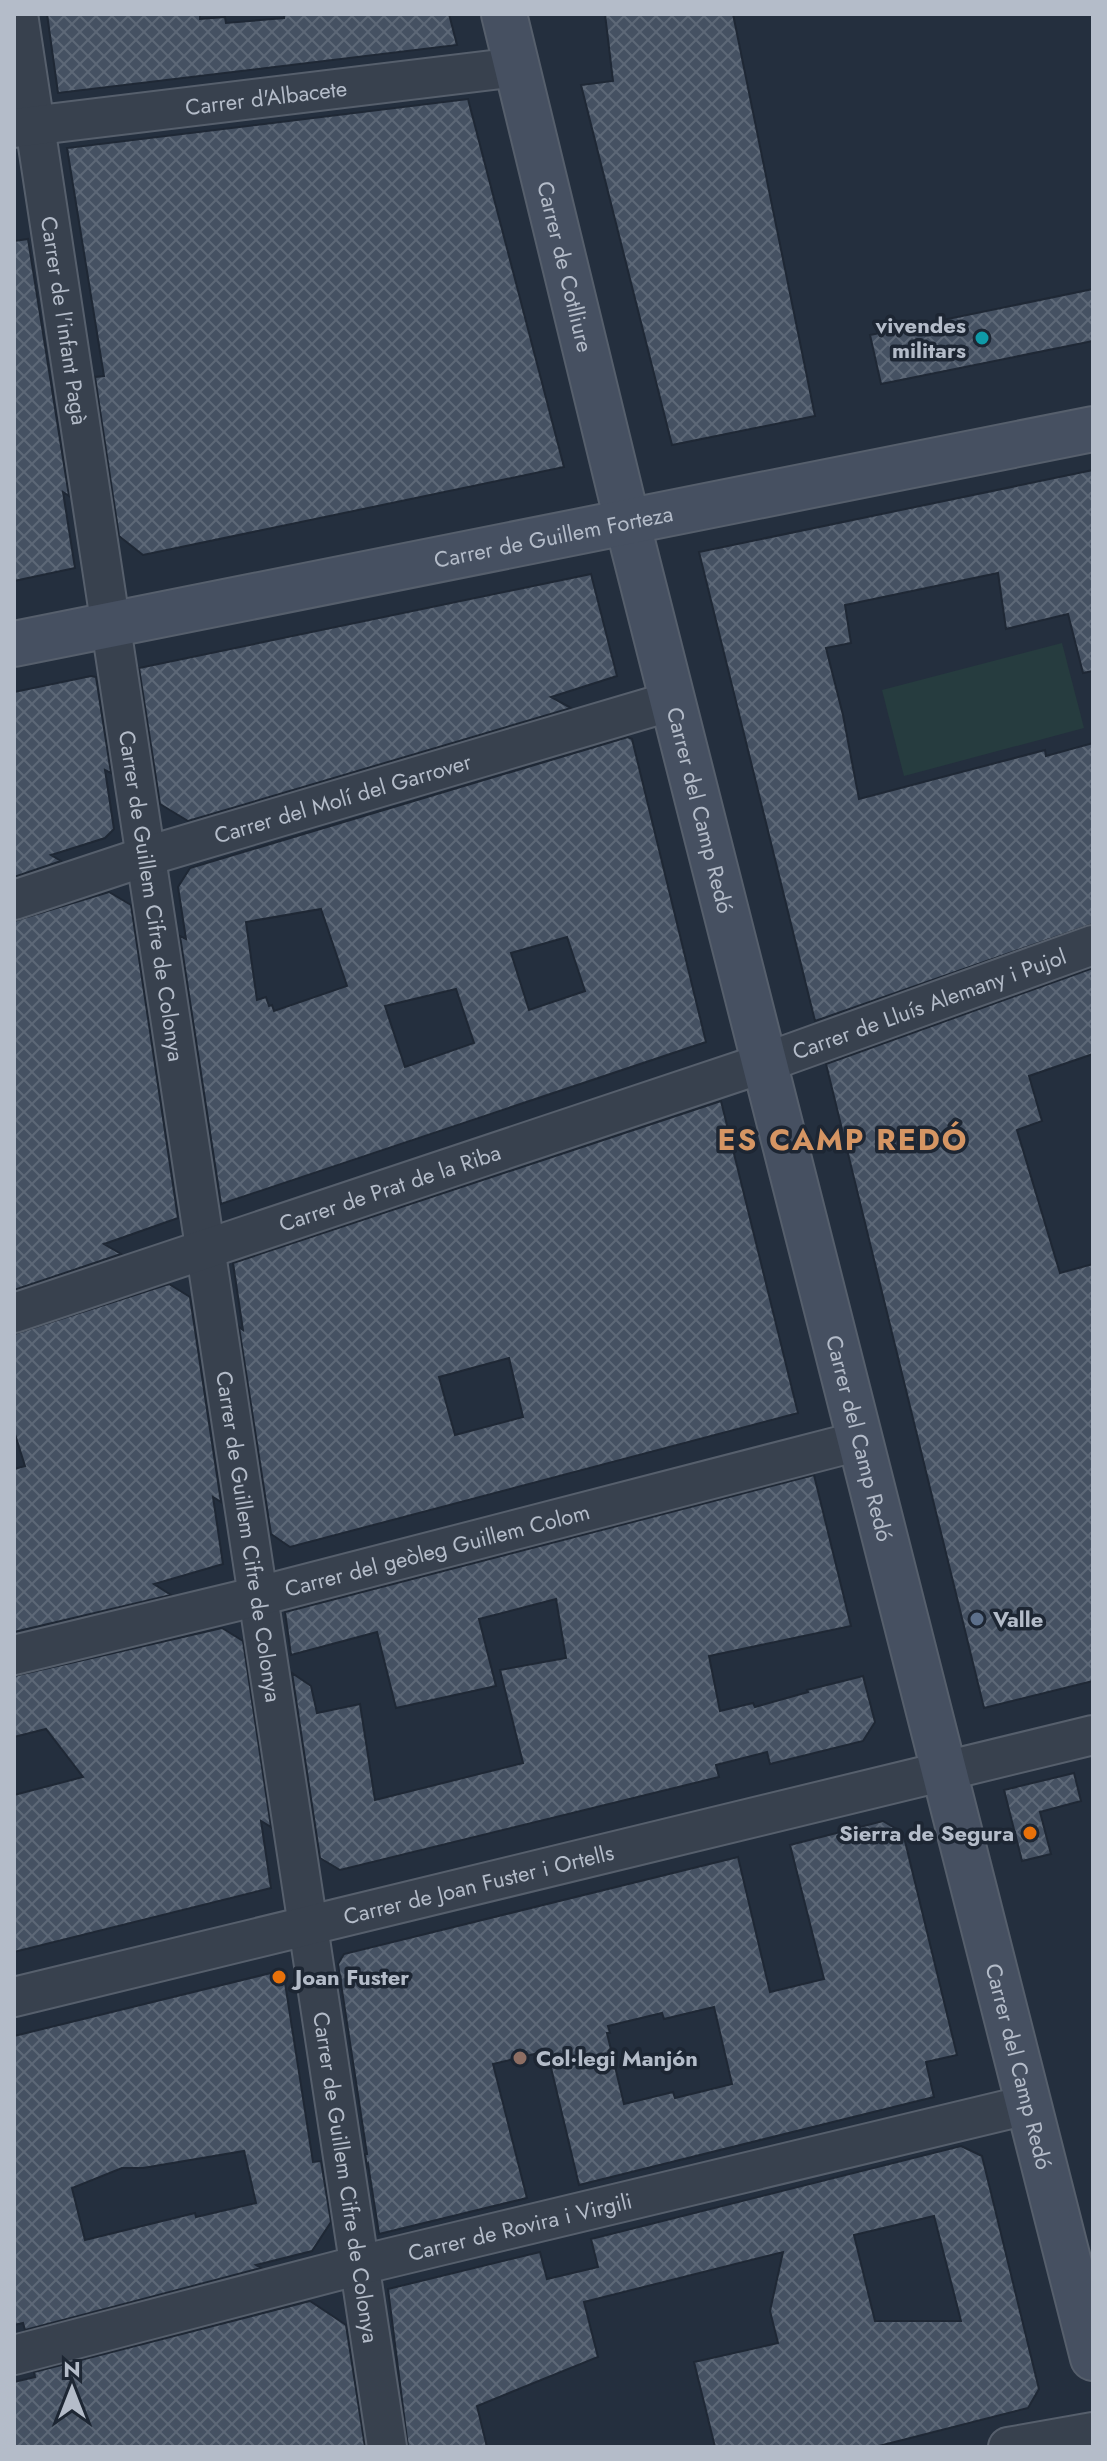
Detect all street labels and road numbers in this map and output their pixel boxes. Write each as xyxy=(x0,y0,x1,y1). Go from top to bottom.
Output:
street label: Carrer d'Albacete xyxy=(183,72,349,123)
street label: Carrer de Cotlliure xyxy=(529,178,602,355)
street label: Carrer de l'infant Pagà xyxy=(33,214,96,427)
street label: Carrer de Guillem Forteza xyxy=(431,497,676,576)
street label: Carrer del Camp Redó xyxy=(659,704,742,917)
street label: Carrer de Guillem Cifre de Colonya xyxy=(111,728,193,1064)
street label: Carrer del Molí del Garrover xyxy=(210,745,475,851)
street label: Carrer de Lluís Alemany i Pujol xyxy=(788,940,1070,1068)
street label: Carrer de Prat de la Riba xyxy=(275,1136,505,1240)
street label: Carrer del Camp Redó xyxy=(818,1332,901,1545)
street label: Carrer de Guillem Cifre de Colonya xyxy=(208,1369,290,1704)
street label: Carrer del geòleg Guillem Colom xyxy=(281,1495,593,1605)
street label: Carrer de Joan Fuster i Ortells xyxy=(340,1836,617,1932)
street label: Carrer del Camp Redó xyxy=(977,1960,1061,2173)
street label: Carrer de Guillem Cifre de Colonya xyxy=(305,2009,387,2345)
street label: Carrer de Rovira i Virgili xyxy=(405,2184,635,2269)

